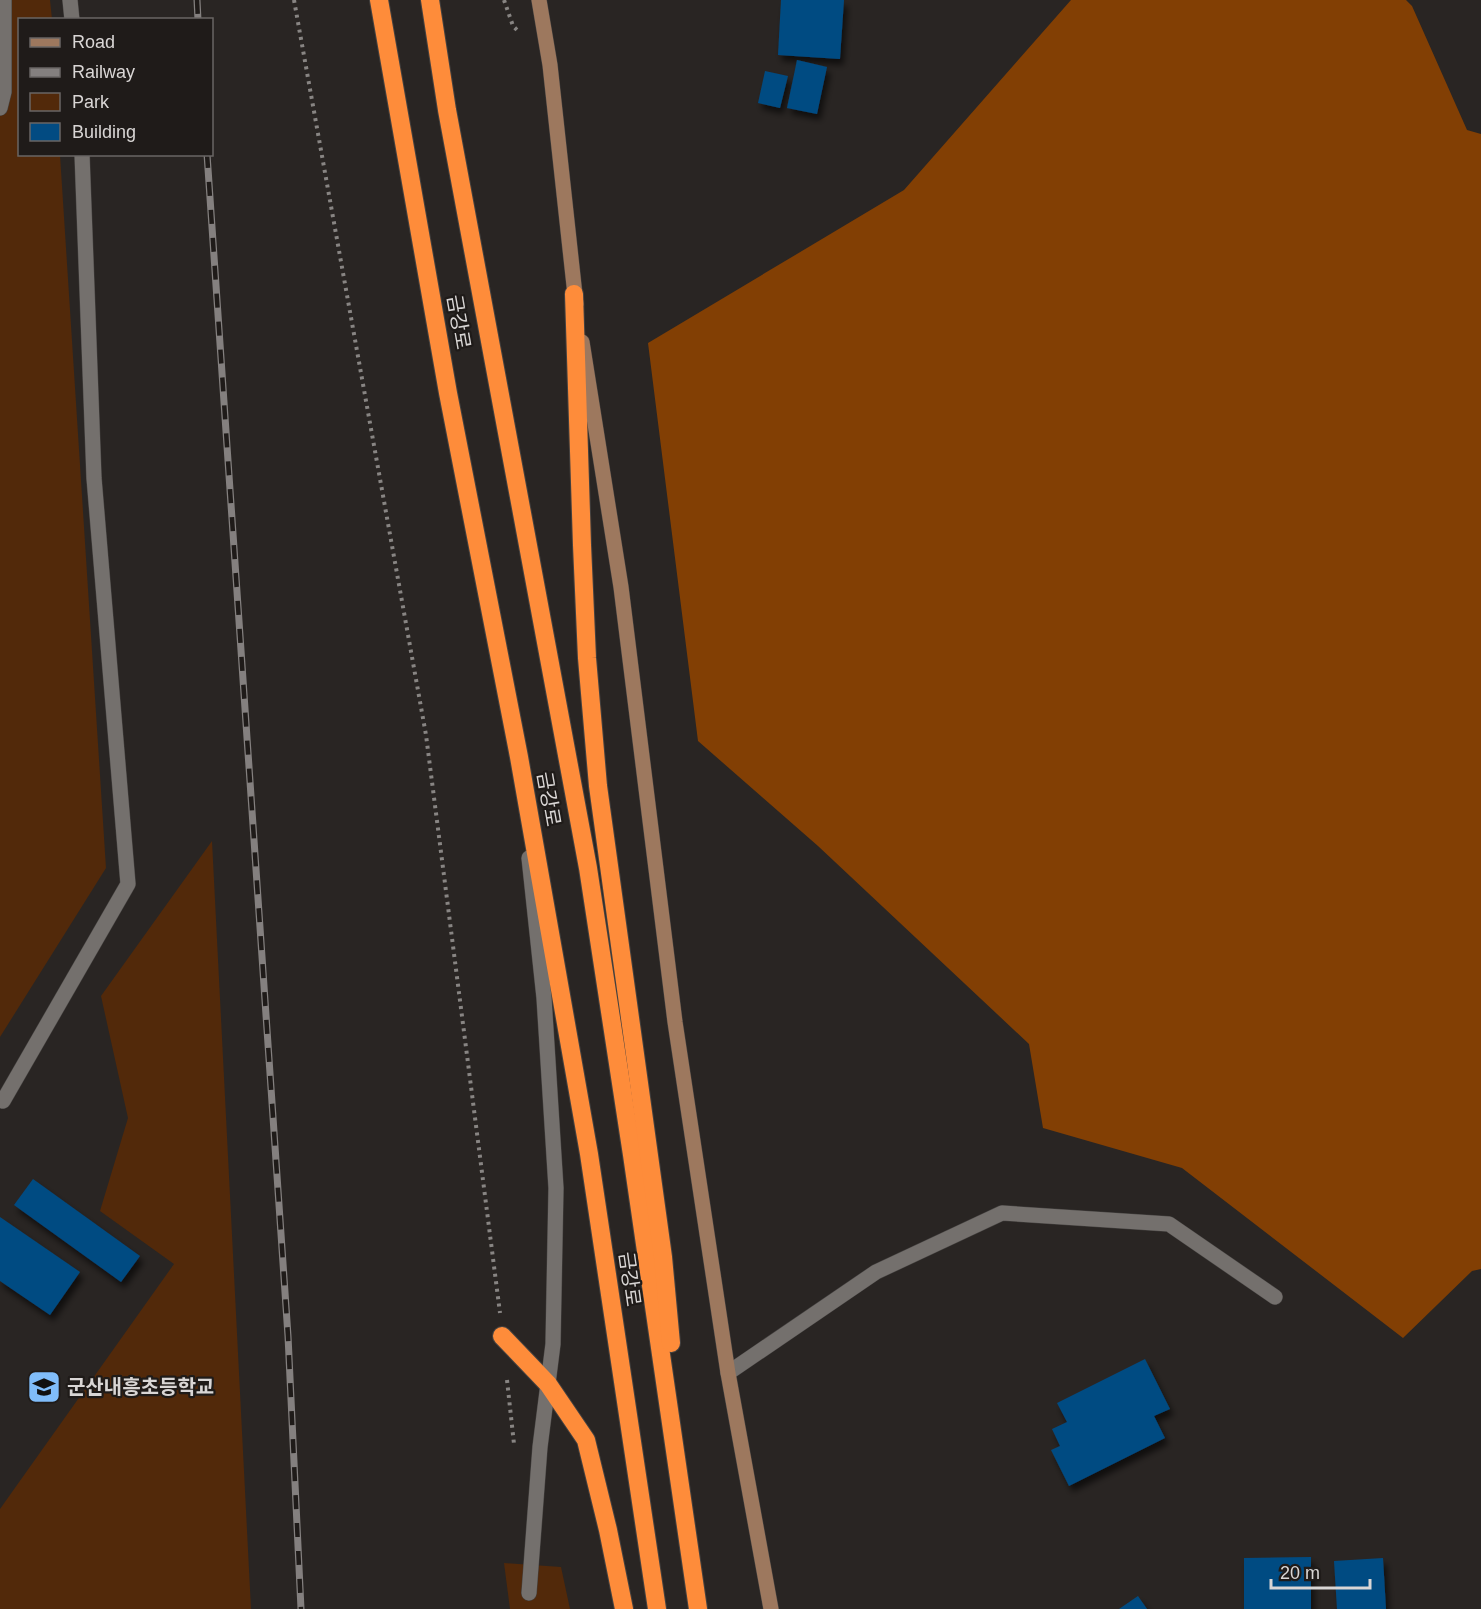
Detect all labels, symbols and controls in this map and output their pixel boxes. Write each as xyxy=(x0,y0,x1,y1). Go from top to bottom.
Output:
legend xyxy=(18,18,213,156)
text: Road xyxy=(72,32,115,52)
text: Railway xyxy=(72,62,135,82)
text: Park xyxy=(72,92,110,112)
text: Building xyxy=(72,122,136,142)
street label: 금강로 xyxy=(443,293,475,351)
street label: 금강로 xyxy=(533,770,565,828)
street label: 금강로 xyxy=(615,1250,645,1308)
school or university icon: 군산내흥초등학교 xyxy=(26,1369,62,1405)
place label: 군산내흥초등학교 xyxy=(67,1376,214,1398)
scale bar xyxy=(1271,1552,1370,1590)
text: 20 m xyxy=(1280,1563,1320,1583)

